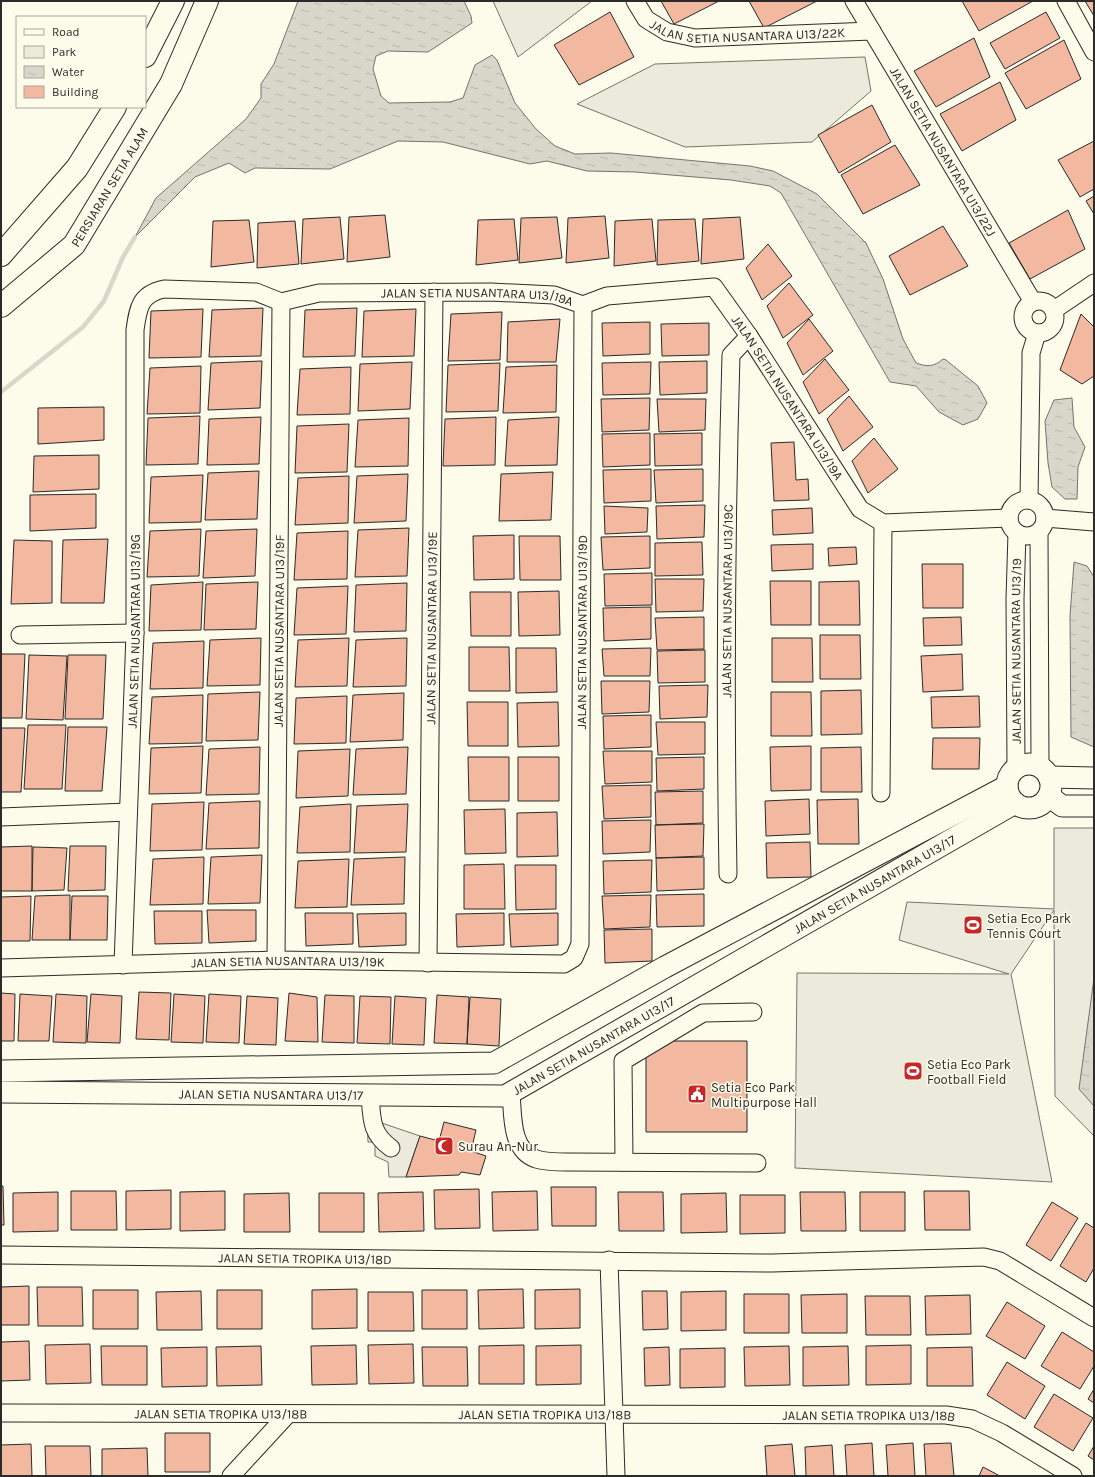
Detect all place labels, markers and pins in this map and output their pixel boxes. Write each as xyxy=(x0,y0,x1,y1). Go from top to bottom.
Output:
place label: Setia Eco Park Tennis Court xyxy=(987,911,1071,941)
sports icon: Setia Eco Park Tennis Court xyxy=(962,914,984,936)
place label: Setia Eco Park Football Field xyxy=(927,1057,1011,1087)
sports icon: Setia Eco Park Football Field xyxy=(902,1060,924,1082)
place label: Setia Eco Park Multipurpose Hall xyxy=(711,1080,817,1110)
public building icon: Setia Eco Park Multipurpose Hall xyxy=(686,1083,708,1105)
mosque icon: Surau An-Nur xyxy=(433,1135,455,1157)
place label: Surau An-Nur xyxy=(458,1139,538,1154)

